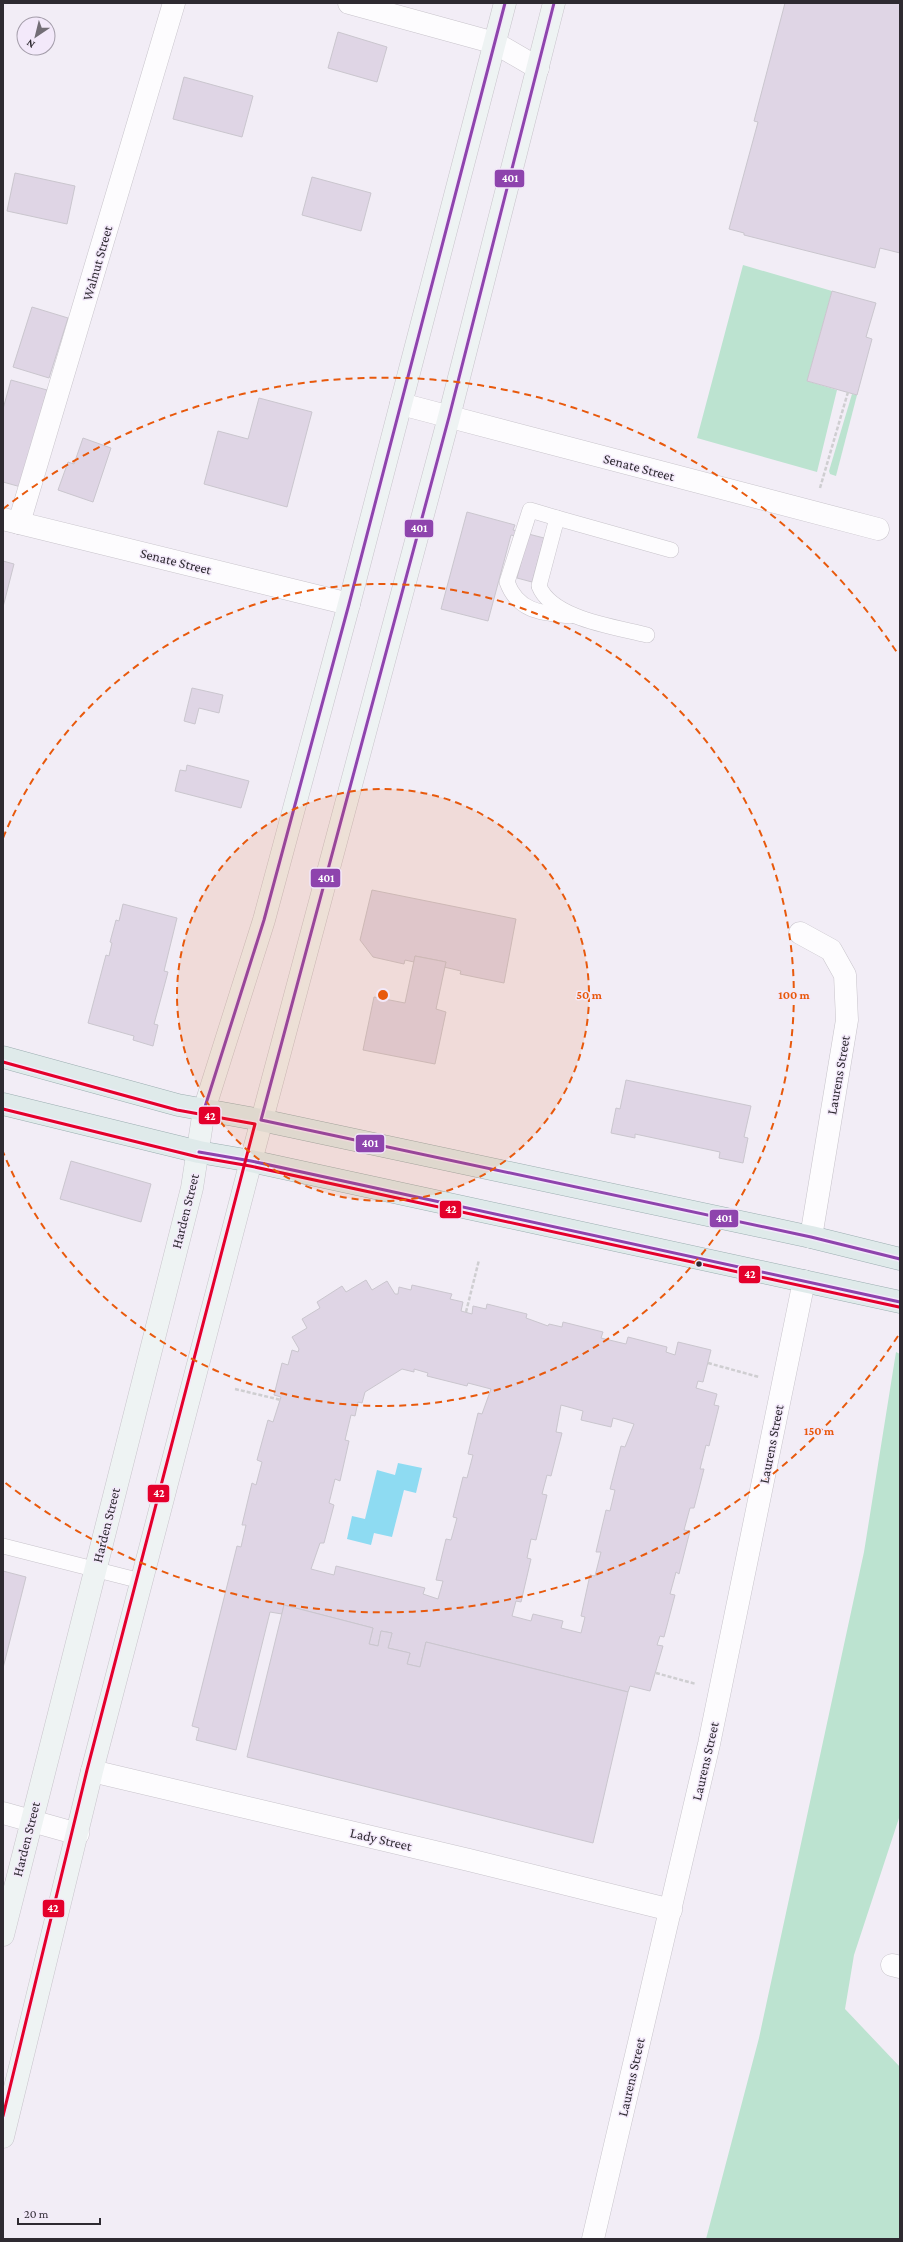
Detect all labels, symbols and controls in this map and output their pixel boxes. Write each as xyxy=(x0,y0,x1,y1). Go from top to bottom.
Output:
north arrow xyxy=(16,16,56,56)
text: N xyxy=(23,37,37,51)
line badge: 401 xyxy=(494,169,525,188)
text: 401 xyxy=(502,172,518,184)
street label: Walnut Street xyxy=(79,223,115,302)
street label: Senate Street xyxy=(602,450,677,484)
line badge: 401 xyxy=(404,519,434,538)
text: 401 xyxy=(411,522,427,534)
street label: Senate Street xyxy=(139,544,214,578)
line badge: 401 xyxy=(310,868,341,888)
text: 401 xyxy=(318,872,334,884)
centre of rings xyxy=(376,988,390,1002)
text: 50 m xyxy=(576,988,603,1002)
text: 100 m xyxy=(778,988,811,1002)
street label: Laurens Street xyxy=(823,1034,853,1116)
line badge: 42 xyxy=(198,1106,221,1125)
text: 42 xyxy=(204,1110,216,1122)
line badge: 401 xyxy=(355,1134,385,1153)
text: 401 xyxy=(362,1137,378,1149)
street label: Harden Street xyxy=(168,1171,202,1250)
line badge: 42 xyxy=(439,1200,462,1219)
text: 42 xyxy=(445,1203,457,1215)
line badge: 401 xyxy=(709,1209,739,1228)
text: 401 xyxy=(716,1212,732,1224)
unlabelled marker xyxy=(694,1259,704,1269)
line badge: 42 xyxy=(738,1265,761,1284)
text: 42 xyxy=(744,1268,756,1280)
street label: Laurens Street xyxy=(755,1403,787,1485)
text: 150 m xyxy=(804,1424,835,1438)
line badge: 42 xyxy=(147,1484,170,1503)
street label: Harden Street xyxy=(89,1485,123,1564)
text: 42 xyxy=(153,1487,165,1499)
street label: Laurens Street xyxy=(688,1720,722,1802)
street label: Harden Street xyxy=(9,1799,43,1878)
street label: Lady Street xyxy=(349,1824,414,1854)
line badge: 42 xyxy=(42,1899,65,1918)
text: 42 xyxy=(47,1902,59,1914)
street label: Laurens Street xyxy=(614,2036,648,2118)
scale bar xyxy=(18,2200,100,2226)
text: 20 m xyxy=(24,2207,49,2221)

